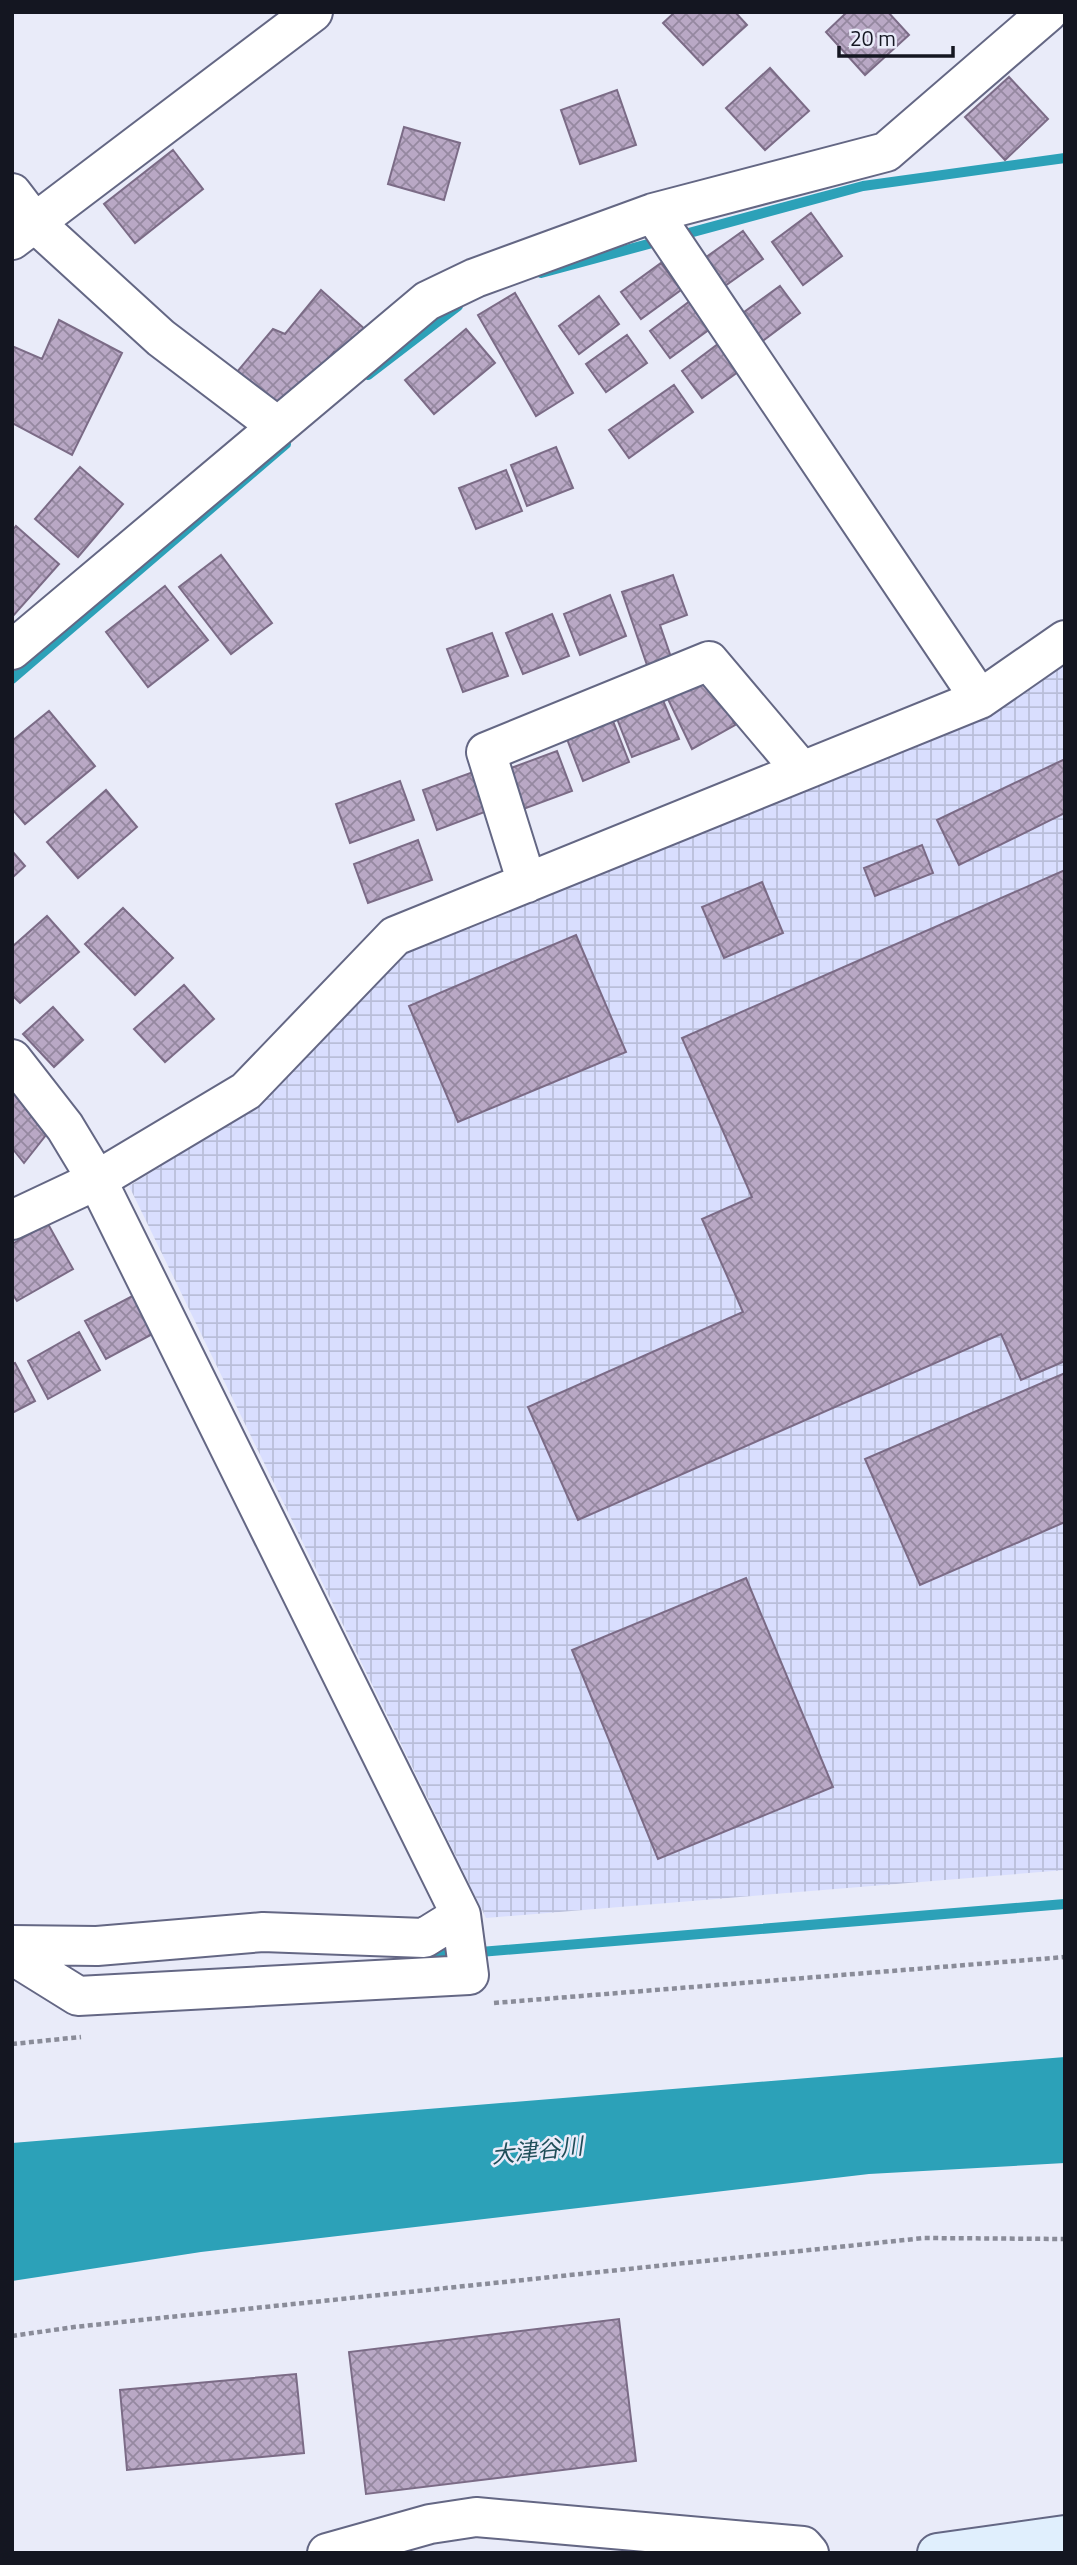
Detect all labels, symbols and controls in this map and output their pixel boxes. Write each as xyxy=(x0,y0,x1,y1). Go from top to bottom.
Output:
scale bar xyxy=(839,14,953,58)
text: 20 m xyxy=(850,22,896,54)
water label: 大津谷川 xyxy=(489,2127,588,2172)

